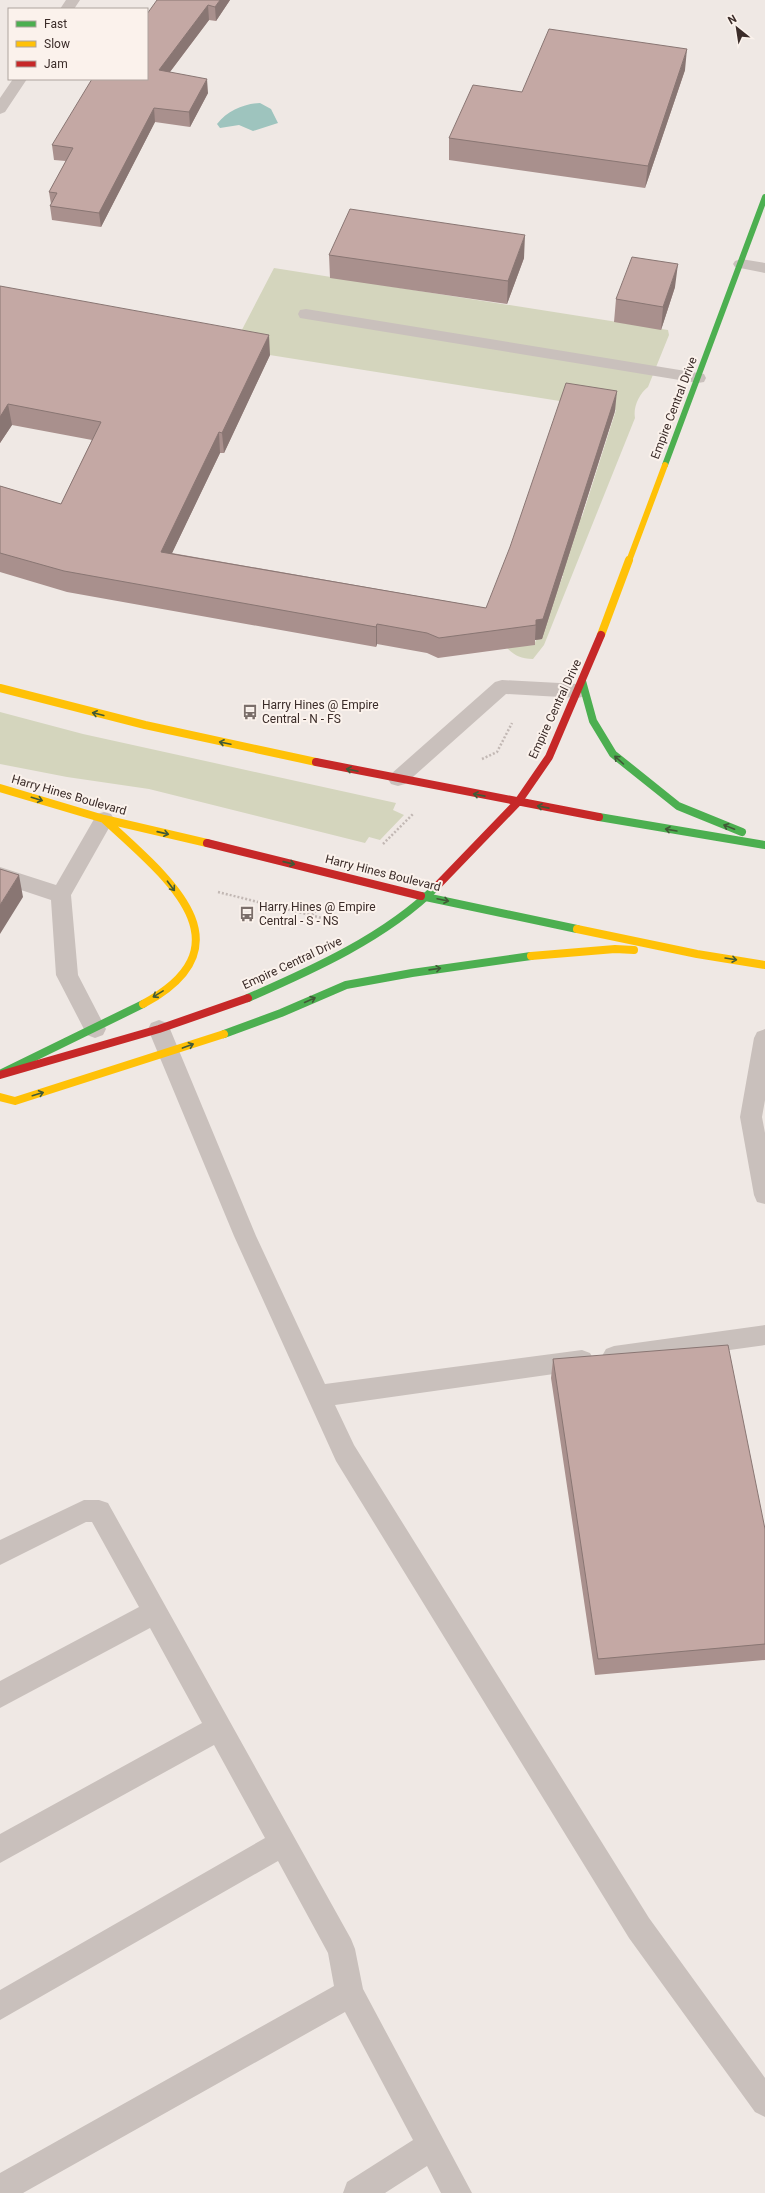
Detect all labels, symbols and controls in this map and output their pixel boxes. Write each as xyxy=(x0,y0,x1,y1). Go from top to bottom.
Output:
legend xyxy=(8,8,148,80)
north arrow xyxy=(717,8,757,48)
text: N xyxy=(726,12,739,27)
text: Fast xyxy=(44,17,67,31)
text: Slow xyxy=(44,37,70,51)
text: Jam xyxy=(44,57,68,71)
street label: Empire Central Drive xyxy=(648,355,700,461)
street label: Empire Central Drive xyxy=(526,657,584,761)
place label: Harry Hines @ Empire Central - N - FS xyxy=(262,698,379,726)
bus stop icon: Harry Hines @ Empire Central - N - FS xyxy=(241,703,259,721)
one-way arrow xyxy=(92,709,105,717)
one-way arrow xyxy=(219,738,232,746)
one-way arrow xyxy=(614,755,625,764)
one-way arrow xyxy=(346,765,359,773)
street label: Harry Hines Boulevard xyxy=(10,772,128,818)
one-way arrow xyxy=(473,791,486,799)
one-way arrow xyxy=(31,796,44,803)
one-way arrow xyxy=(537,803,550,811)
one-way arrow xyxy=(723,823,735,830)
one-way arrow xyxy=(665,826,678,834)
one-way arrow xyxy=(156,830,169,837)
street label: Harry Hines Boulevard xyxy=(324,852,442,894)
one-way arrow xyxy=(283,859,296,867)
one-way arrow xyxy=(167,880,175,891)
one-way arrow xyxy=(436,897,449,905)
place label: Harry Hines @ Empire Central - S - NS xyxy=(259,900,376,928)
bus stop icon: Harry Hines @ Empire Central - S - NS xyxy=(238,905,256,923)
street label: Empire Central Drive xyxy=(240,934,344,992)
one-way arrow xyxy=(724,955,737,963)
one-way arrow xyxy=(428,965,441,973)
one-way arrow xyxy=(152,991,164,999)
one-way arrow xyxy=(304,996,316,1004)
one-way arrow xyxy=(182,1042,194,1050)
one-way arrow xyxy=(31,1090,44,1097)

